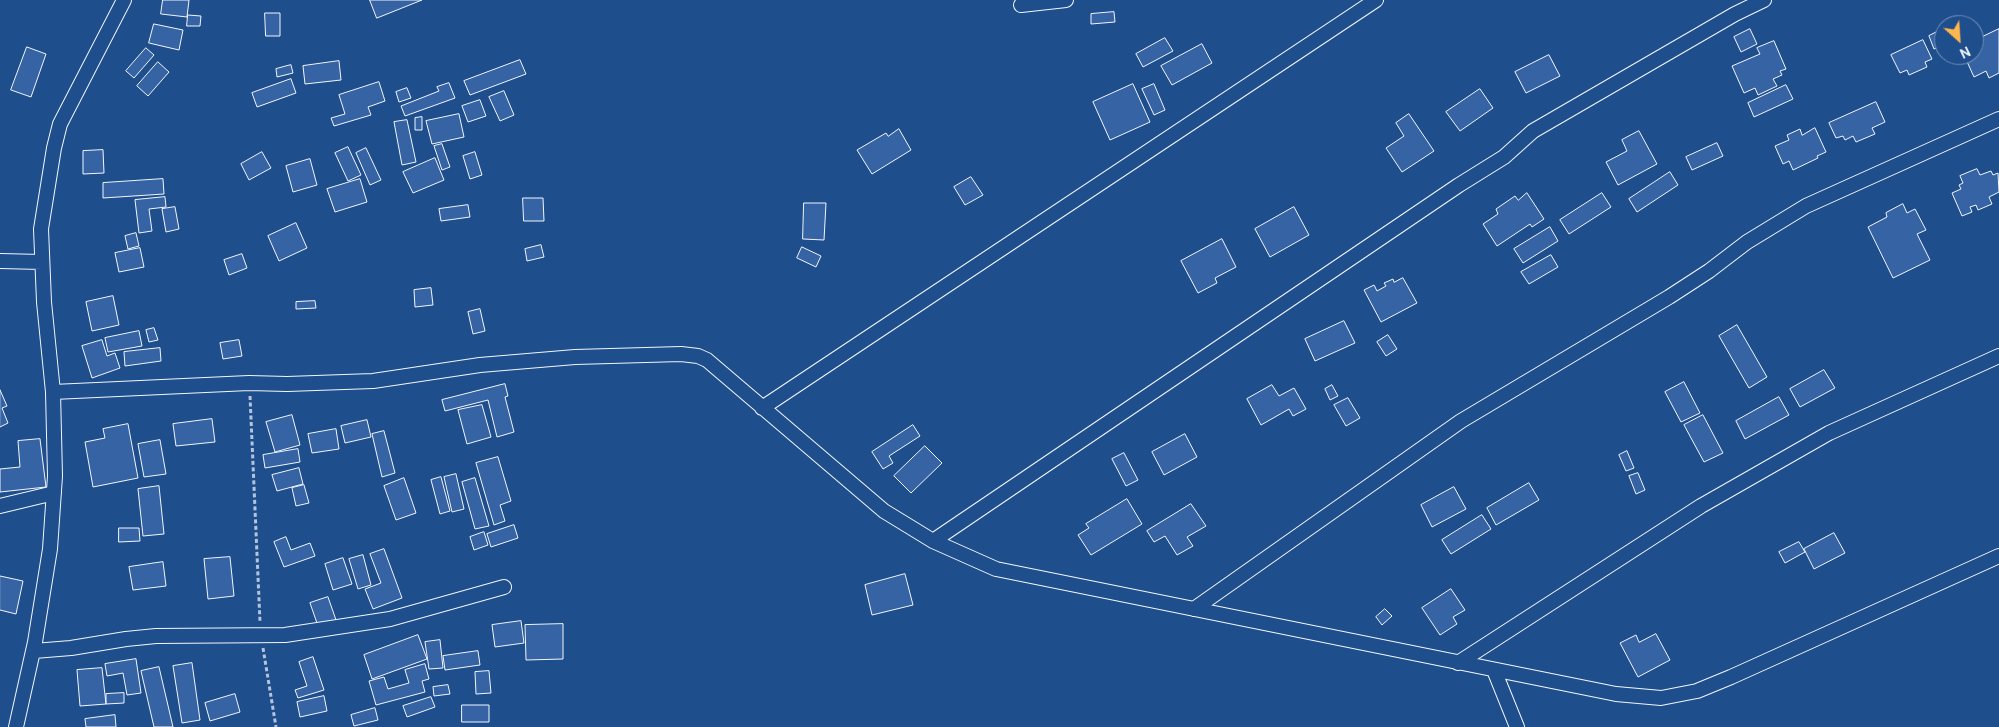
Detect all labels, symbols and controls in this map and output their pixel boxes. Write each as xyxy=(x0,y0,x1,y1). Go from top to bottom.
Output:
north arrow xyxy=(1934,15,1984,65)
text: N xyxy=(1957,42,1974,63)

